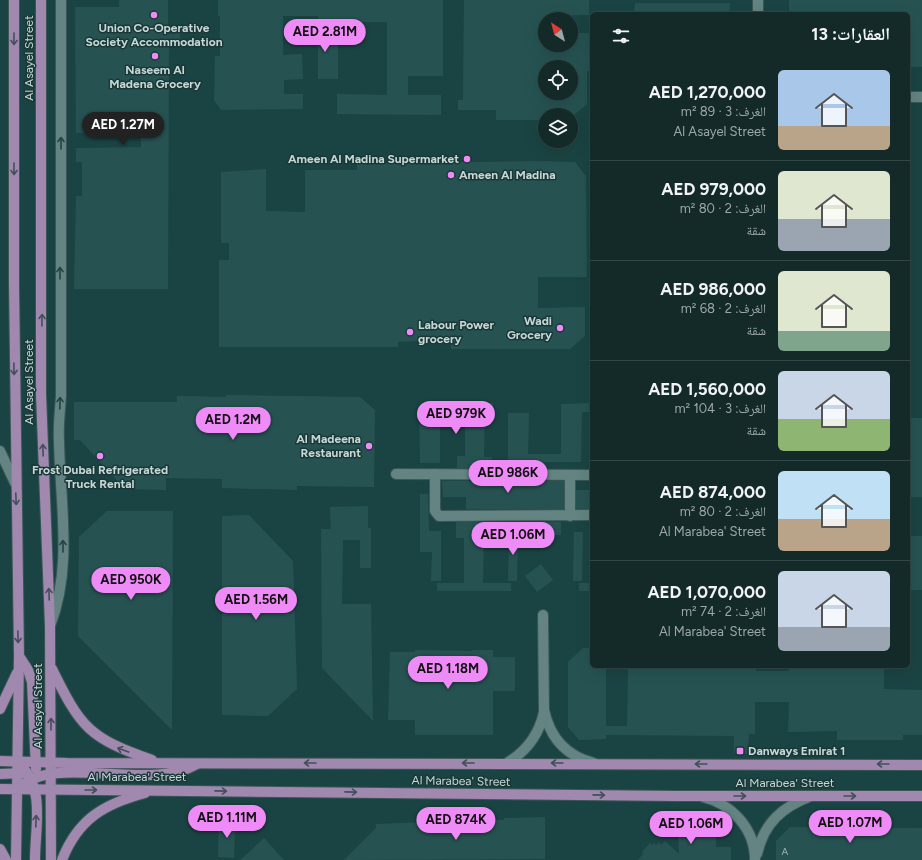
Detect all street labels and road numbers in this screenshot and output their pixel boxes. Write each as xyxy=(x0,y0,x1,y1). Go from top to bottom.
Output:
street label: Al Asayel Street xyxy=(22,15,36,101)
street label: Al Asayel Street xyxy=(22,339,36,425)
street label: Al Asayel Street xyxy=(31,663,45,749)
street label: Al Marabea' Street xyxy=(88,770,187,784)
street label: Al Marabea' Street xyxy=(411,773,511,789)
street label: Al Marabea' Street xyxy=(736,776,835,790)

